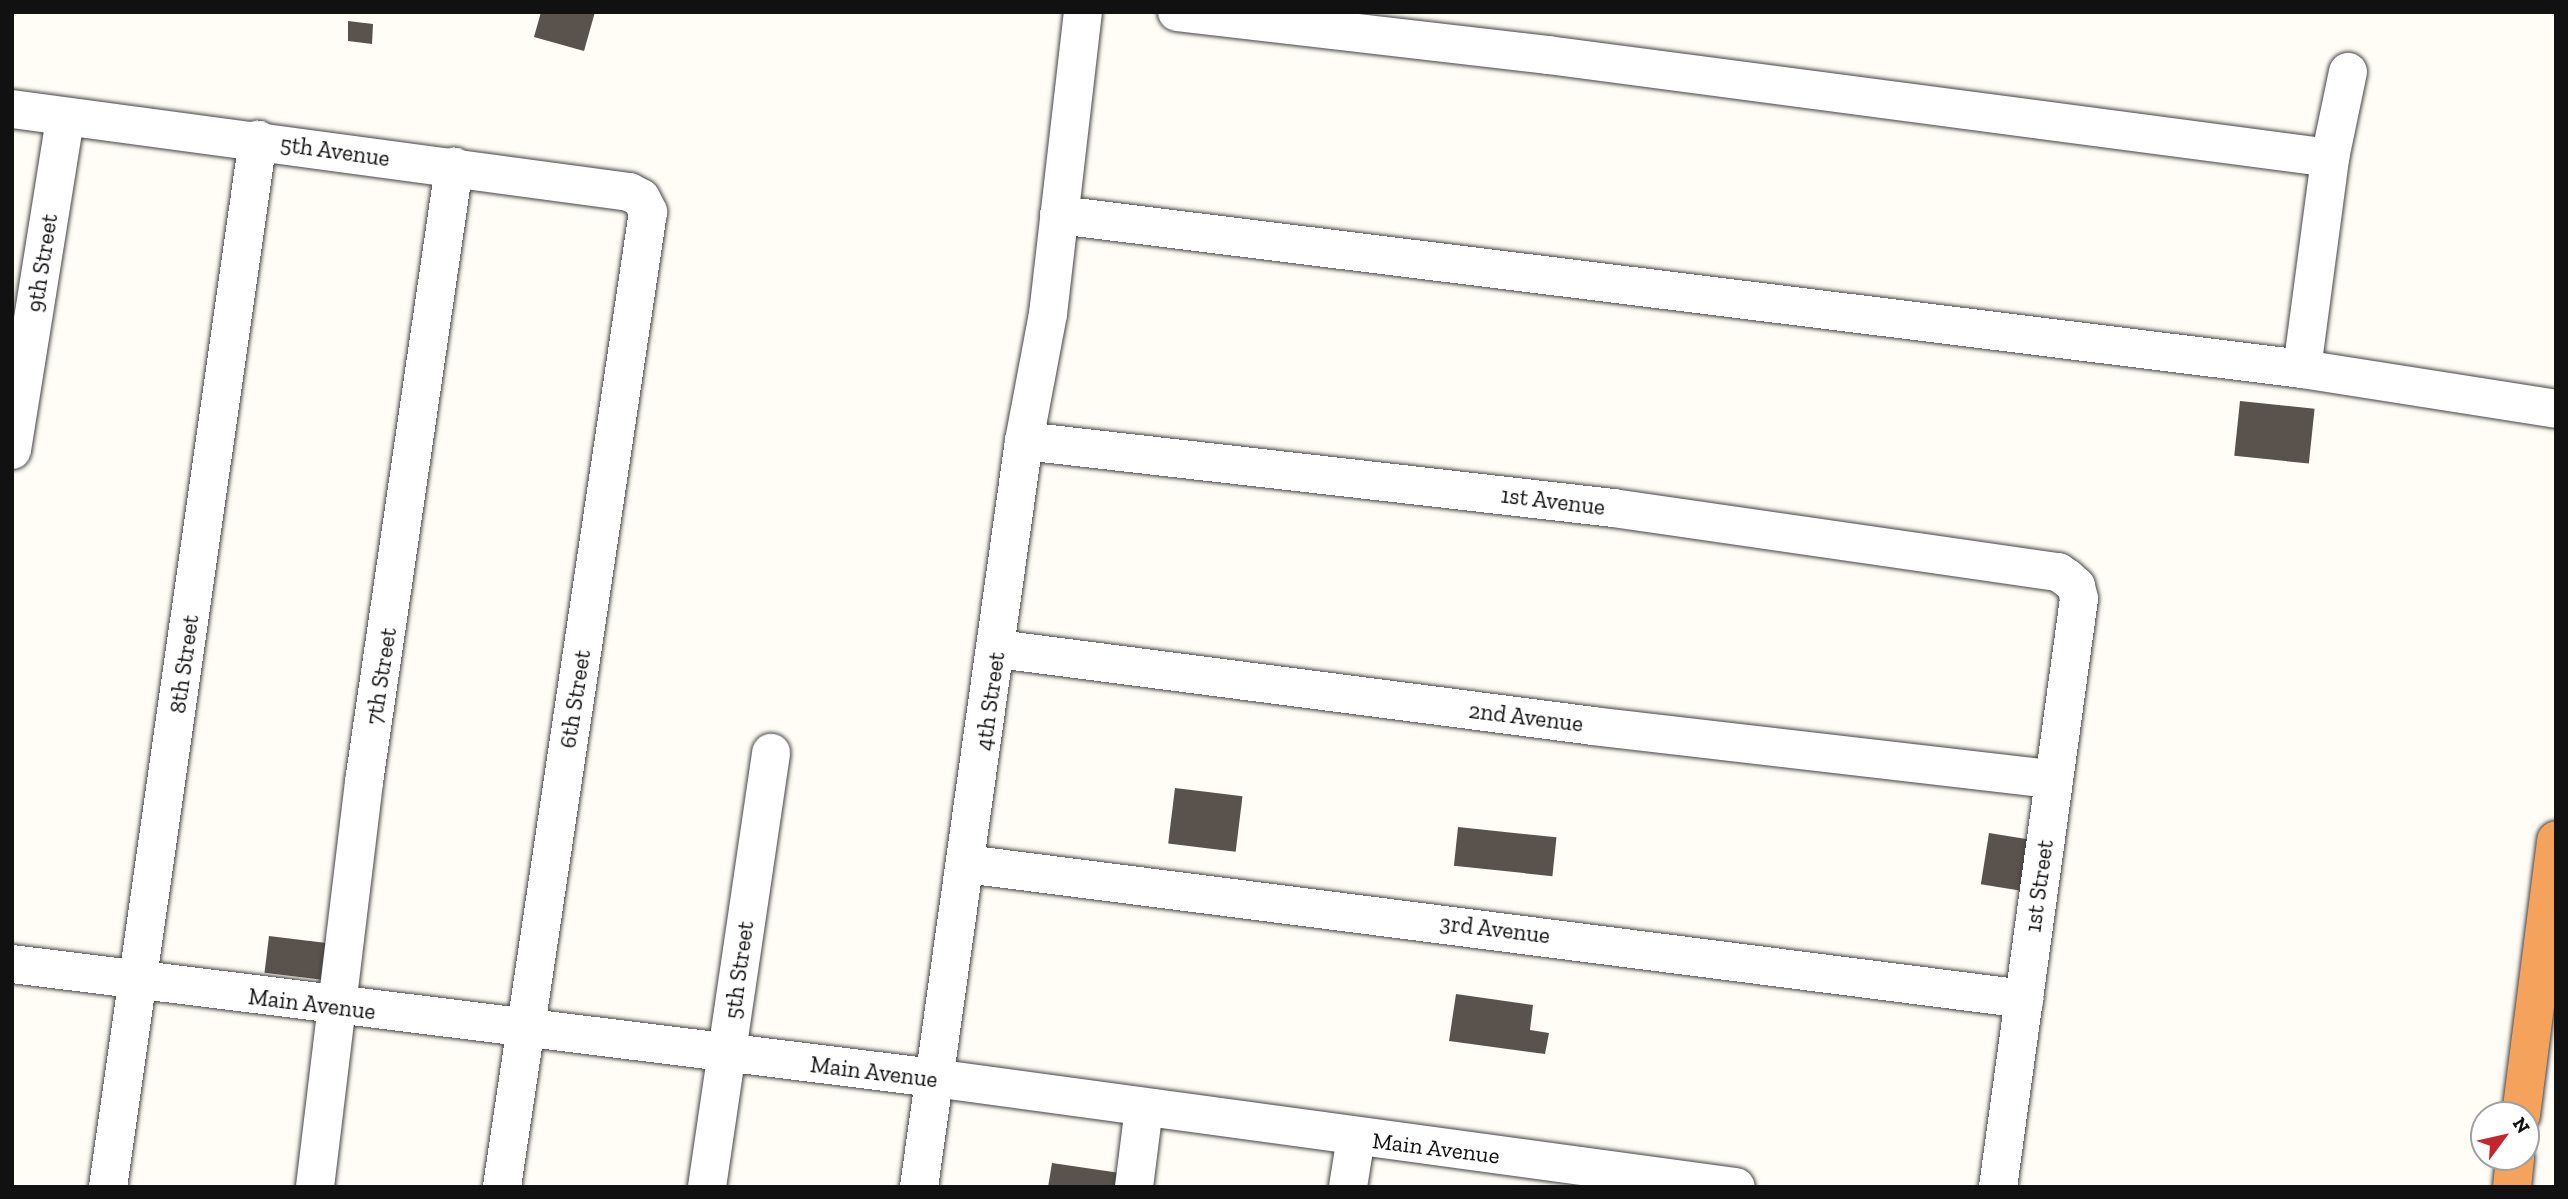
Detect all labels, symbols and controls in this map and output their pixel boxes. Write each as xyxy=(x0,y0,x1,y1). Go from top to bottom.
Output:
street label: 5th Avenue xyxy=(278,130,392,172)
street label: 9th Street xyxy=(21,212,63,314)
street label: 1st Avenue xyxy=(1499,481,1607,521)
street label: 8th Street xyxy=(163,613,205,715)
street label: 7th Street xyxy=(360,625,402,727)
street label: 6th Street xyxy=(554,648,596,750)
street label: 4th Street xyxy=(969,650,1011,752)
street label: 2nd Avenue xyxy=(1467,696,1585,738)
street label: 1st Street xyxy=(2019,838,2059,934)
street label: 3rd Avenue xyxy=(1438,909,1552,949)
street label: 5th Street xyxy=(718,919,760,1021)
street label: Main Avenue xyxy=(246,982,378,1026)
street label: Main Avenue xyxy=(808,1050,940,1094)
north arrow xyxy=(2470,1101,2540,1171)
text: N xyxy=(2508,1113,2535,1138)
street label: Main Avenue xyxy=(1370,1126,1502,1170)

